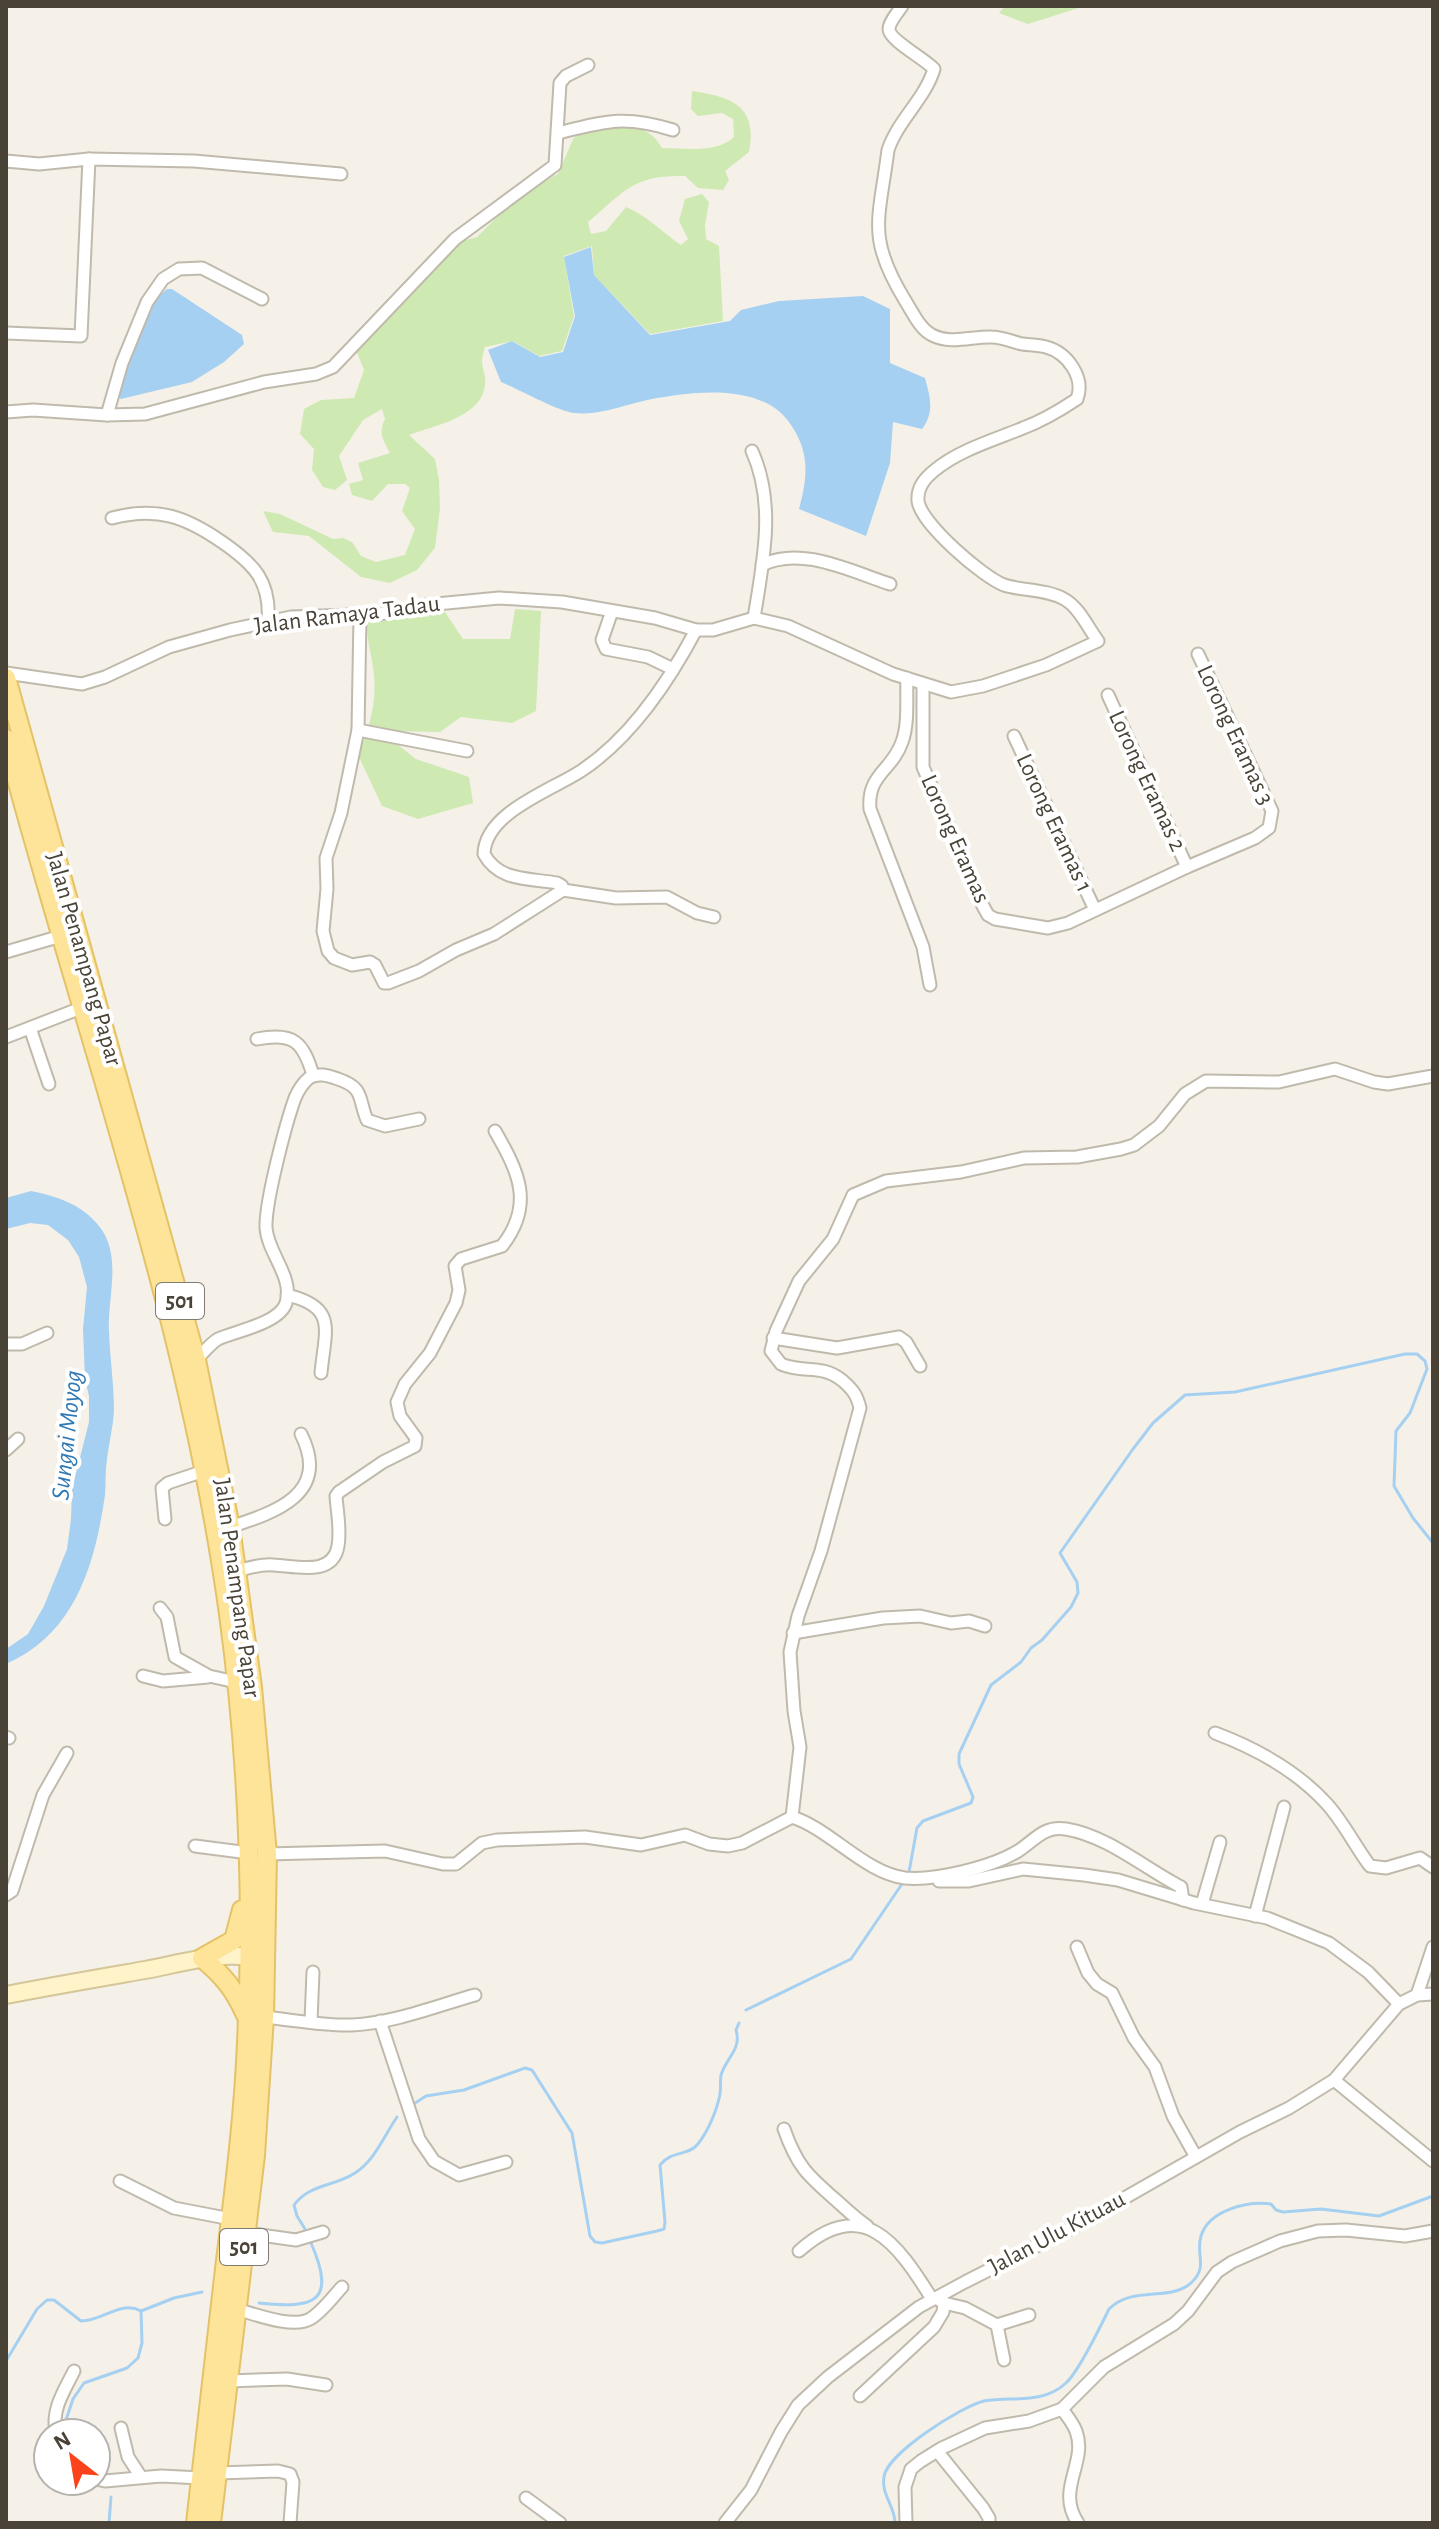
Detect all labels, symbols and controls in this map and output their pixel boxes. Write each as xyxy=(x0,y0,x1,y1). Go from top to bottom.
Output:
street label: Jalan Ramaya Tadau xyxy=(253,592,441,638)
street label: Lorong Eramas 3 xyxy=(1192,661,1278,809)
street label: Lorong Eramas 2 xyxy=(1104,707,1190,855)
street label: Lorong Eramas 1 xyxy=(1012,750,1096,896)
street label: Lorong Eramas xyxy=(916,771,994,907)
street label: Jalan Penampang Papar xyxy=(42,849,126,1069)
road number: 501 xyxy=(156,1283,204,1319)
water label: Sungai Moyog xyxy=(47,1369,87,1501)
street label: Jalan Penampang Papar xyxy=(210,1477,264,1699)
street label: Jalan Ulu Kituau xyxy=(985,2187,1129,2279)
road number: 501 xyxy=(220,2229,268,2265)
north arrow xyxy=(32,2417,112,2497)
text: N xyxy=(50,2427,74,2454)

